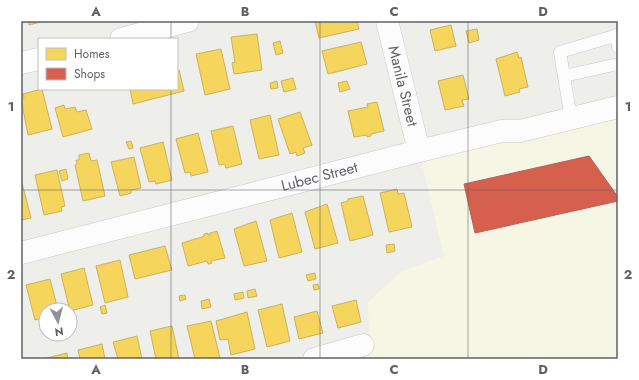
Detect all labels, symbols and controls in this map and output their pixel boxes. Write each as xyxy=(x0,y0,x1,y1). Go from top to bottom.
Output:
text: A xyxy=(90,2,101,21)
text: B xyxy=(241,2,250,21)
text: C xyxy=(389,2,399,21)
text: D xyxy=(538,2,548,21)
legend xyxy=(38,38,178,90)
street label: Manila Street xyxy=(383,44,424,129)
text: Homes xyxy=(74,45,110,63)
text: Shops xyxy=(74,65,105,83)
text: 1 xyxy=(8,97,14,116)
text: 1 xyxy=(625,97,631,116)
street label: Lubec Street xyxy=(279,156,360,197)
text: 2 xyxy=(7,265,15,284)
text: 2 xyxy=(624,265,632,284)
north arrow xyxy=(38,302,78,342)
text: N xyxy=(54,323,65,340)
text: A xyxy=(90,360,101,379)
text: B xyxy=(241,360,250,379)
text: C xyxy=(389,360,399,379)
text: D xyxy=(538,360,548,379)

